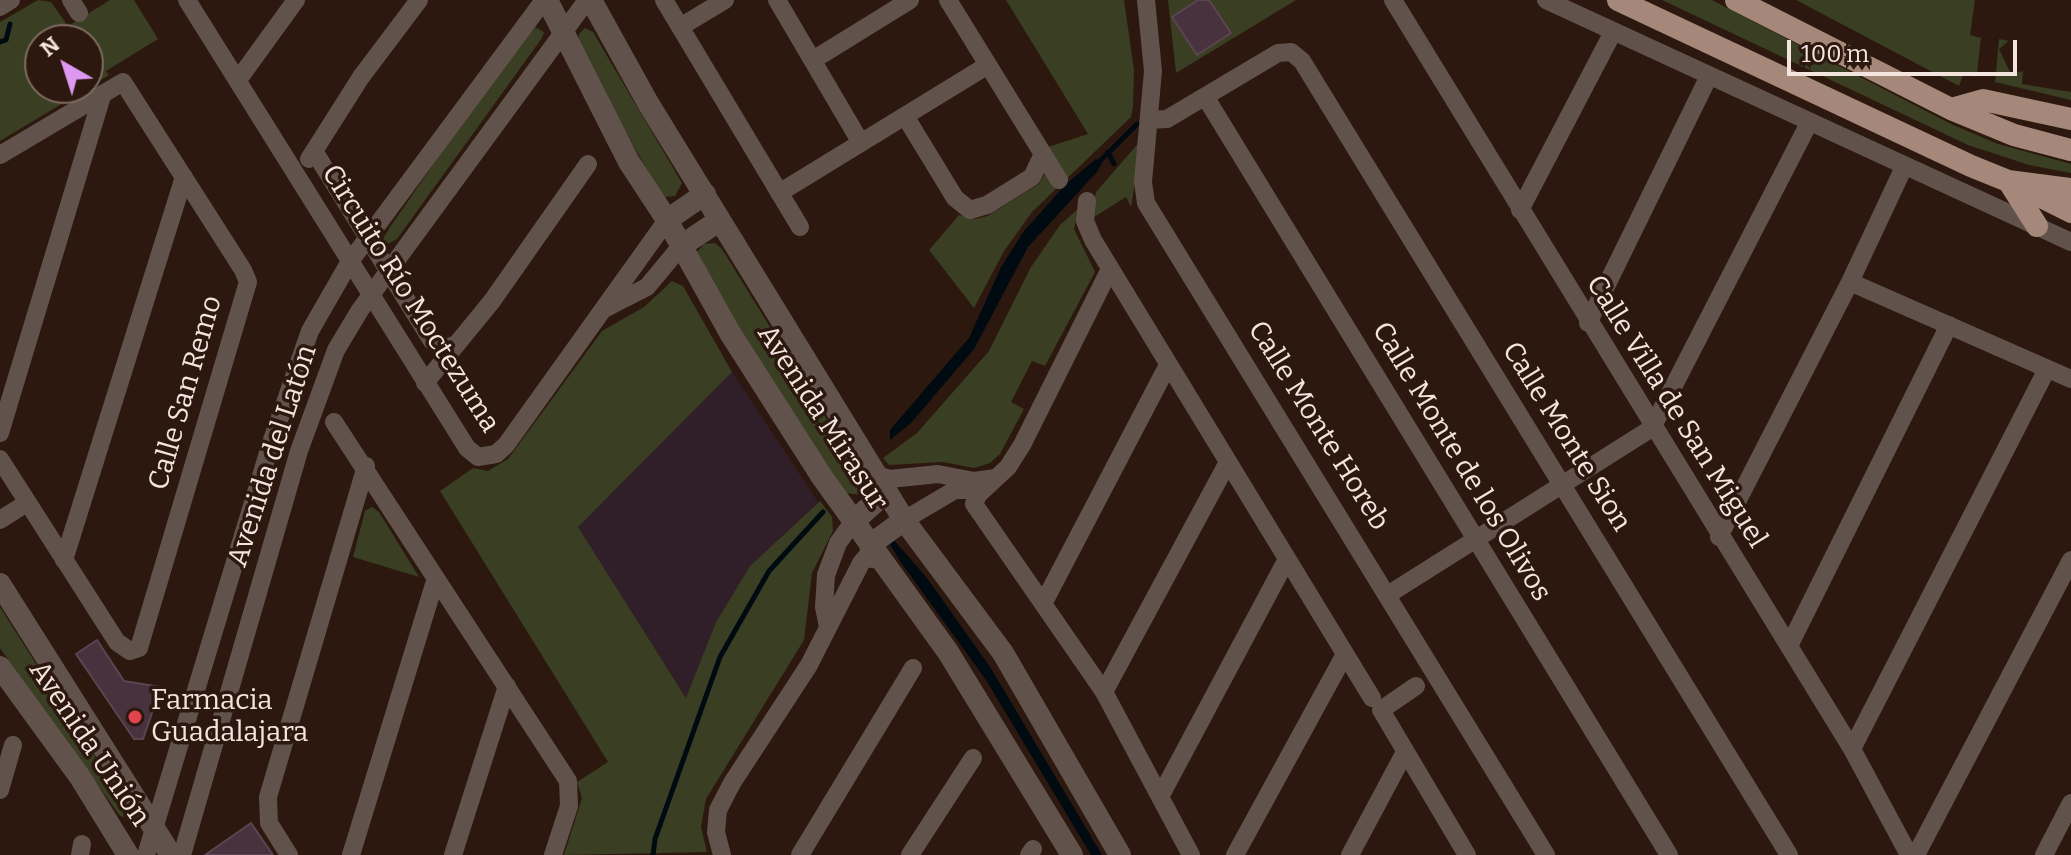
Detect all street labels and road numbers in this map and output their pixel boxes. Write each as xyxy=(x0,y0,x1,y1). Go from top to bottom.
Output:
street label: Circuito Río Moctezuma xyxy=(314,159,506,439)
street label: Calle Villa de San Miguel xyxy=(1578,270,1774,554)
street label: Calle San Remo xyxy=(142,292,230,494)
street label: Calle Monte Horeb xyxy=(1240,315,1396,537)
street label: Calle Monte de los Olivos xyxy=(1364,316,1558,608)
street label: Avenida Mirasur xyxy=(750,319,894,517)
street label: Calle Monte Sion xyxy=(1494,336,1638,538)
street label: Avenida del Latón xyxy=(221,341,325,571)
street label: Avenida Unión xyxy=(21,655,157,833)

